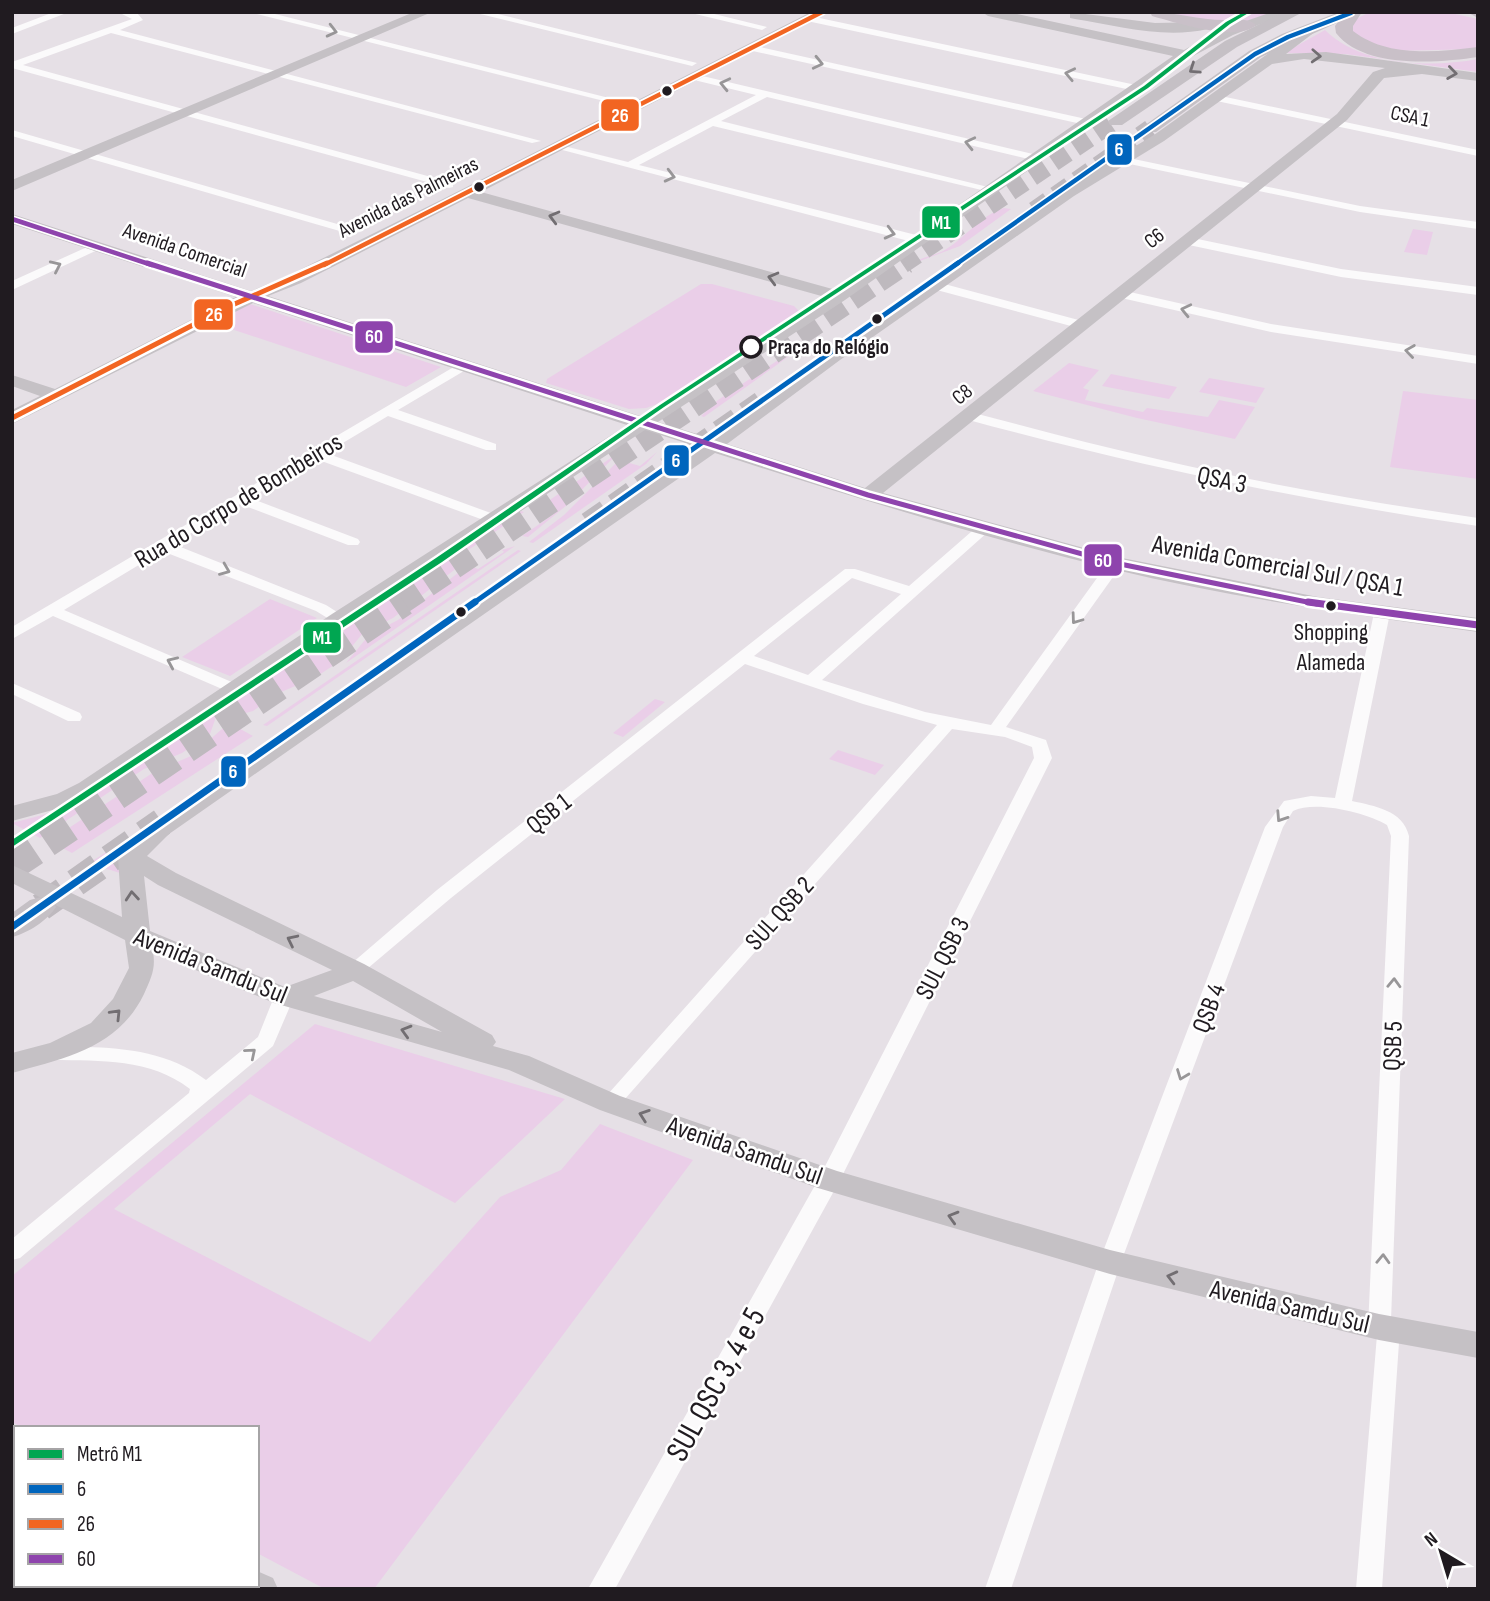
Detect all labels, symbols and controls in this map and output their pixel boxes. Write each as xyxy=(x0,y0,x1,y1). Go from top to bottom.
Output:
one-way arrow xyxy=(326,23,338,37)
one-way arrow xyxy=(1310,48,1321,63)
one-way arrow xyxy=(812,55,824,69)
one-way arrow xyxy=(1188,61,1201,74)
one-way arrow xyxy=(1446,66,1458,81)
one-way arrow xyxy=(1064,67,1076,82)
one-way arrow xyxy=(719,78,731,92)
unlabelled marker xyxy=(660,84,674,98)
line badge: 26 xyxy=(600,98,640,132)
street label: CSA 1 xyxy=(1388,100,1432,133)
text: 26 xyxy=(611,105,629,128)
line badge: 6 xyxy=(1106,133,1133,166)
one-way arrow xyxy=(964,136,976,151)
text: 6 xyxy=(1115,139,1124,162)
street label: Avenida das Palmeiras xyxy=(333,151,482,244)
one-way arrow xyxy=(663,168,675,182)
unlabelled marker xyxy=(472,180,486,194)
line badge: M1 xyxy=(921,205,961,239)
one-way arrow xyxy=(548,211,560,225)
text: M1 xyxy=(931,212,951,235)
street label: Avenida Comercial xyxy=(119,217,250,283)
street label: C6 xyxy=(1139,223,1169,254)
one-way arrow xyxy=(884,225,896,239)
one-way arrow xyxy=(49,260,61,274)
one-way arrow xyxy=(767,271,779,286)
line badge: 26 xyxy=(193,298,234,331)
text: 26 xyxy=(205,304,223,327)
one-way arrow xyxy=(1181,304,1193,318)
unlabelled marker xyxy=(870,312,884,326)
line badge: 60 xyxy=(354,320,394,354)
text: 60 xyxy=(365,326,383,349)
place label: Praça do Relógio xyxy=(768,335,889,360)
marker: Praça do Relógio xyxy=(740,336,762,358)
one-way arrow xyxy=(1404,344,1416,359)
street label: C8 xyxy=(947,379,978,410)
street label: Rua do Corpo de Bombeiros xyxy=(129,427,348,576)
line badge: 6 xyxy=(663,444,690,477)
text: 6 xyxy=(672,450,681,473)
street label: QSA 3 xyxy=(1194,460,1249,501)
street label: Avenida Comercial Sul / QSA 1 xyxy=(1149,529,1406,604)
line badge: 60 xyxy=(1083,543,1123,577)
text: 60 xyxy=(1094,550,1112,573)
one-way arrow xyxy=(218,562,230,576)
marker: Shopping Alameda xyxy=(1324,599,1338,613)
unlabelled marker xyxy=(454,605,468,619)
one-way arrow xyxy=(1071,611,1084,624)
place label: Shopping Alameda xyxy=(1294,618,1368,677)
line badge: M1 xyxy=(302,621,342,654)
text: M1 xyxy=(312,627,332,650)
one-way arrow xyxy=(167,656,179,670)
line badge: 6 xyxy=(220,755,247,788)
text: 6 xyxy=(229,761,238,784)
street label: QSB 1 xyxy=(520,787,578,841)
one-way arrow xyxy=(1277,809,1289,822)
street label: SUL QSB 2 xyxy=(739,871,821,957)
one-way arrow xyxy=(125,891,140,902)
street label: SUL QSB 3 xyxy=(910,912,977,1005)
street label: Avenida Samdu Sul xyxy=(128,921,292,1011)
one-way arrow xyxy=(287,935,299,949)
one-way arrow xyxy=(1387,977,1402,988)
street label: QSB 4 xyxy=(1186,979,1233,1038)
one-way arrow xyxy=(108,1009,121,1022)
street label: QSB 5 xyxy=(1377,1021,1410,1072)
one-way arrow xyxy=(401,1025,413,1040)
one-way arrow xyxy=(242,1049,255,1061)
one-way arrow xyxy=(1177,1068,1191,1080)
one-way arrow xyxy=(638,1109,650,1123)
street label: Avenida Samdu Sul xyxy=(662,1110,826,1193)
one-way arrow xyxy=(947,1210,959,1225)
one-way arrow xyxy=(1376,1253,1391,1264)
one-way arrow xyxy=(1166,1271,1178,1285)
street label: Avenida Samdu Sul xyxy=(1206,1274,1372,1341)
street label: SUL QSC 3, 4 e 5 xyxy=(658,1301,775,1468)
legend xyxy=(14,1426,259,1587)
text: Metrô M1 xyxy=(77,1442,142,1467)
text: 6 xyxy=(77,1477,86,1502)
text: 26 xyxy=(77,1512,95,1537)
north arrow xyxy=(1406,1517,1476,1587)
text: N xyxy=(1420,1528,1443,1552)
text: 60 xyxy=(77,1547,96,1572)

